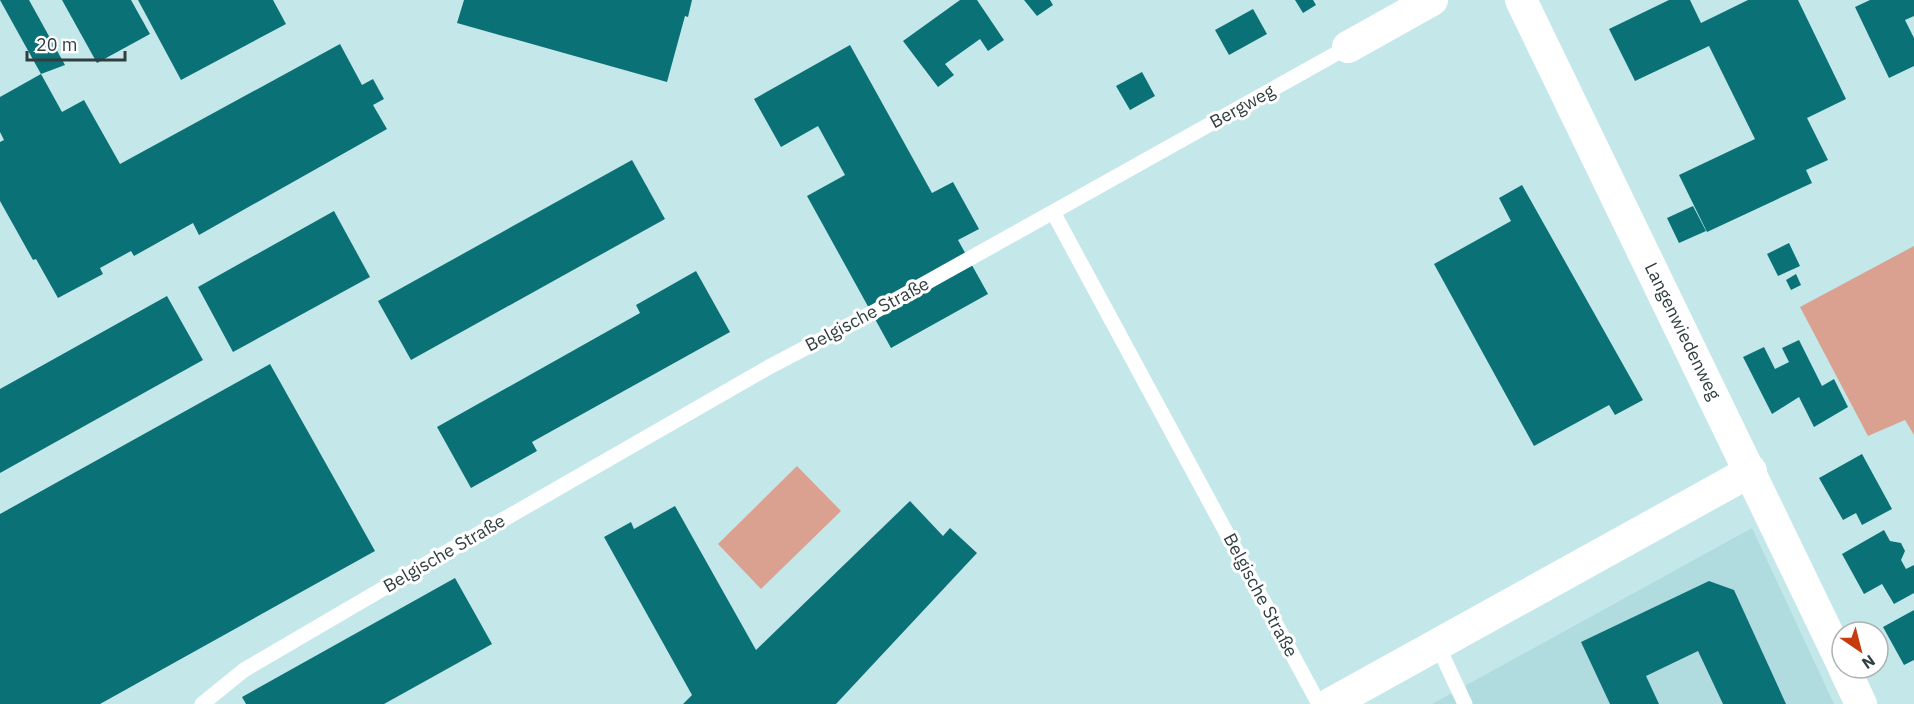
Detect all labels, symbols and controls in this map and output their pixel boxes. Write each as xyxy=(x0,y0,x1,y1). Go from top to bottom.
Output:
scale bar xyxy=(27,24,124,62)
text: 20 m xyxy=(36,33,78,56)
street label: Bergweg xyxy=(1206,79,1279,133)
street label: Langenwiedenweg xyxy=(1640,259,1726,404)
street label: Belgische Straße xyxy=(801,272,933,356)
street label: Belgische Straße xyxy=(379,509,509,597)
street label: Belgische Straße xyxy=(1219,529,1303,661)
north arrow xyxy=(1830,620,1890,680)
text: N xyxy=(1858,651,1879,674)

